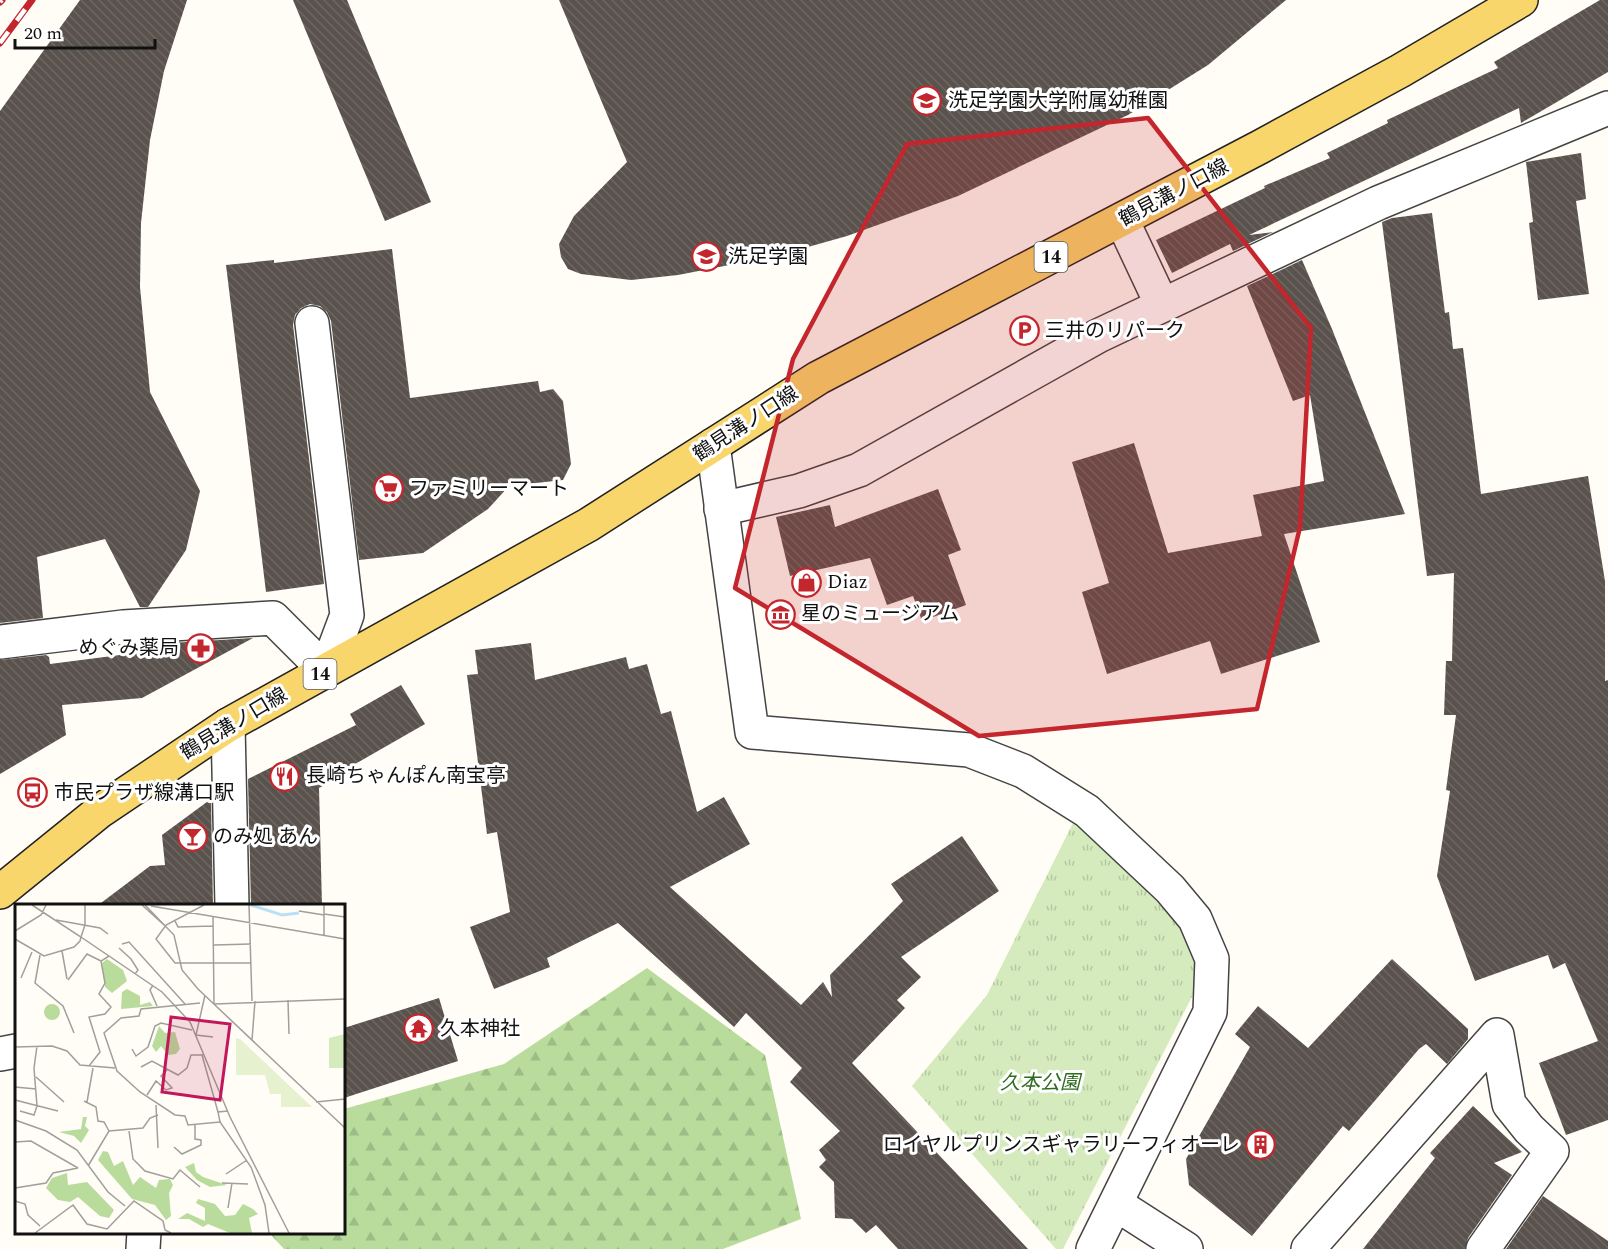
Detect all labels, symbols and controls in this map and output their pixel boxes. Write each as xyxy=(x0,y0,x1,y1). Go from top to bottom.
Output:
scale bar xyxy=(15,12,154,50)
text: 20 m xyxy=(24,20,62,47)
school or university icon: 洗足学園大学附属幼稚園 xyxy=(911,85,943,117)
place label: 洗足学園大学附属幼稚園 xyxy=(948,86,1168,116)
street label: 鶴見溝ノ口線 xyxy=(1114,152,1234,234)
school or university icon: 洗足学園 xyxy=(691,241,723,273)
place label: 洗足学園 xyxy=(728,242,808,272)
road number: 14 xyxy=(1034,242,1068,272)
parking icon: 三井のリパーク xyxy=(1008,315,1040,347)
place label: 三井のリパーク xyxy=(1045,316,1185,346)
street label: 鶴見溝ノ口線 xyxy=(688,379,804,469)
supermarket icon: ファミリーマート xyxy=(372,473,404,505)
place label: ファミリーマート xyxy=(409,474,569,504)
shop icon: Diaz xyxy=(790,566,822,598)
place label: Diaz xyxy=(827,567,868,597)
museum icon: 星のミュージアム xyxy=(764,598,796,630)
place label: 星のミュージアム xyxy=(801,599,959,629)
pharmacy icon: めぐみ薬局 xyxy=(184,632,216,664)
place label: めぐみ薬局 xyxy=(78,633,179,663)
road number: 14 xyxy=(304,659,336,689)
street label: 鶴見溝ノ口線 xyxy=(175,680,293,768)
restaurant icon: 長崎ちゃんぽん南宝亭 xyxy=(269,760,301,792)
place label: 長崎ちゃんぽん南宝亭 xyxy=(306,761,506,791)
bus stop icon: 市民プラザ線溝口駅 xyxy=(17,777,49,809)
place label: 市民プラザ線溝口駅 xyxy=(54,778,234,808)
bar icon: のみ処 あん xyxy=(176,821,208,853)
place label: のみ処 あん xyxy=(213,822,318,852)
inset map xyxy=(15,904,345,1234)
temple icon: 久本神社 xyxy=(403,1013,435,1045)
place label: 久本神社 xyxy=(440,1014,520,1044)
park label: 久本公園 xyxy=(1000,1068,1083,1098)
building icon: ロイヤルプリンスギャラリーフィオーレ xyxy=(1245,1129,1277,1161)
place label: ロイヤルプリンスギャラリーフィオーレ xyxy=(883,1130,1240,1160)

